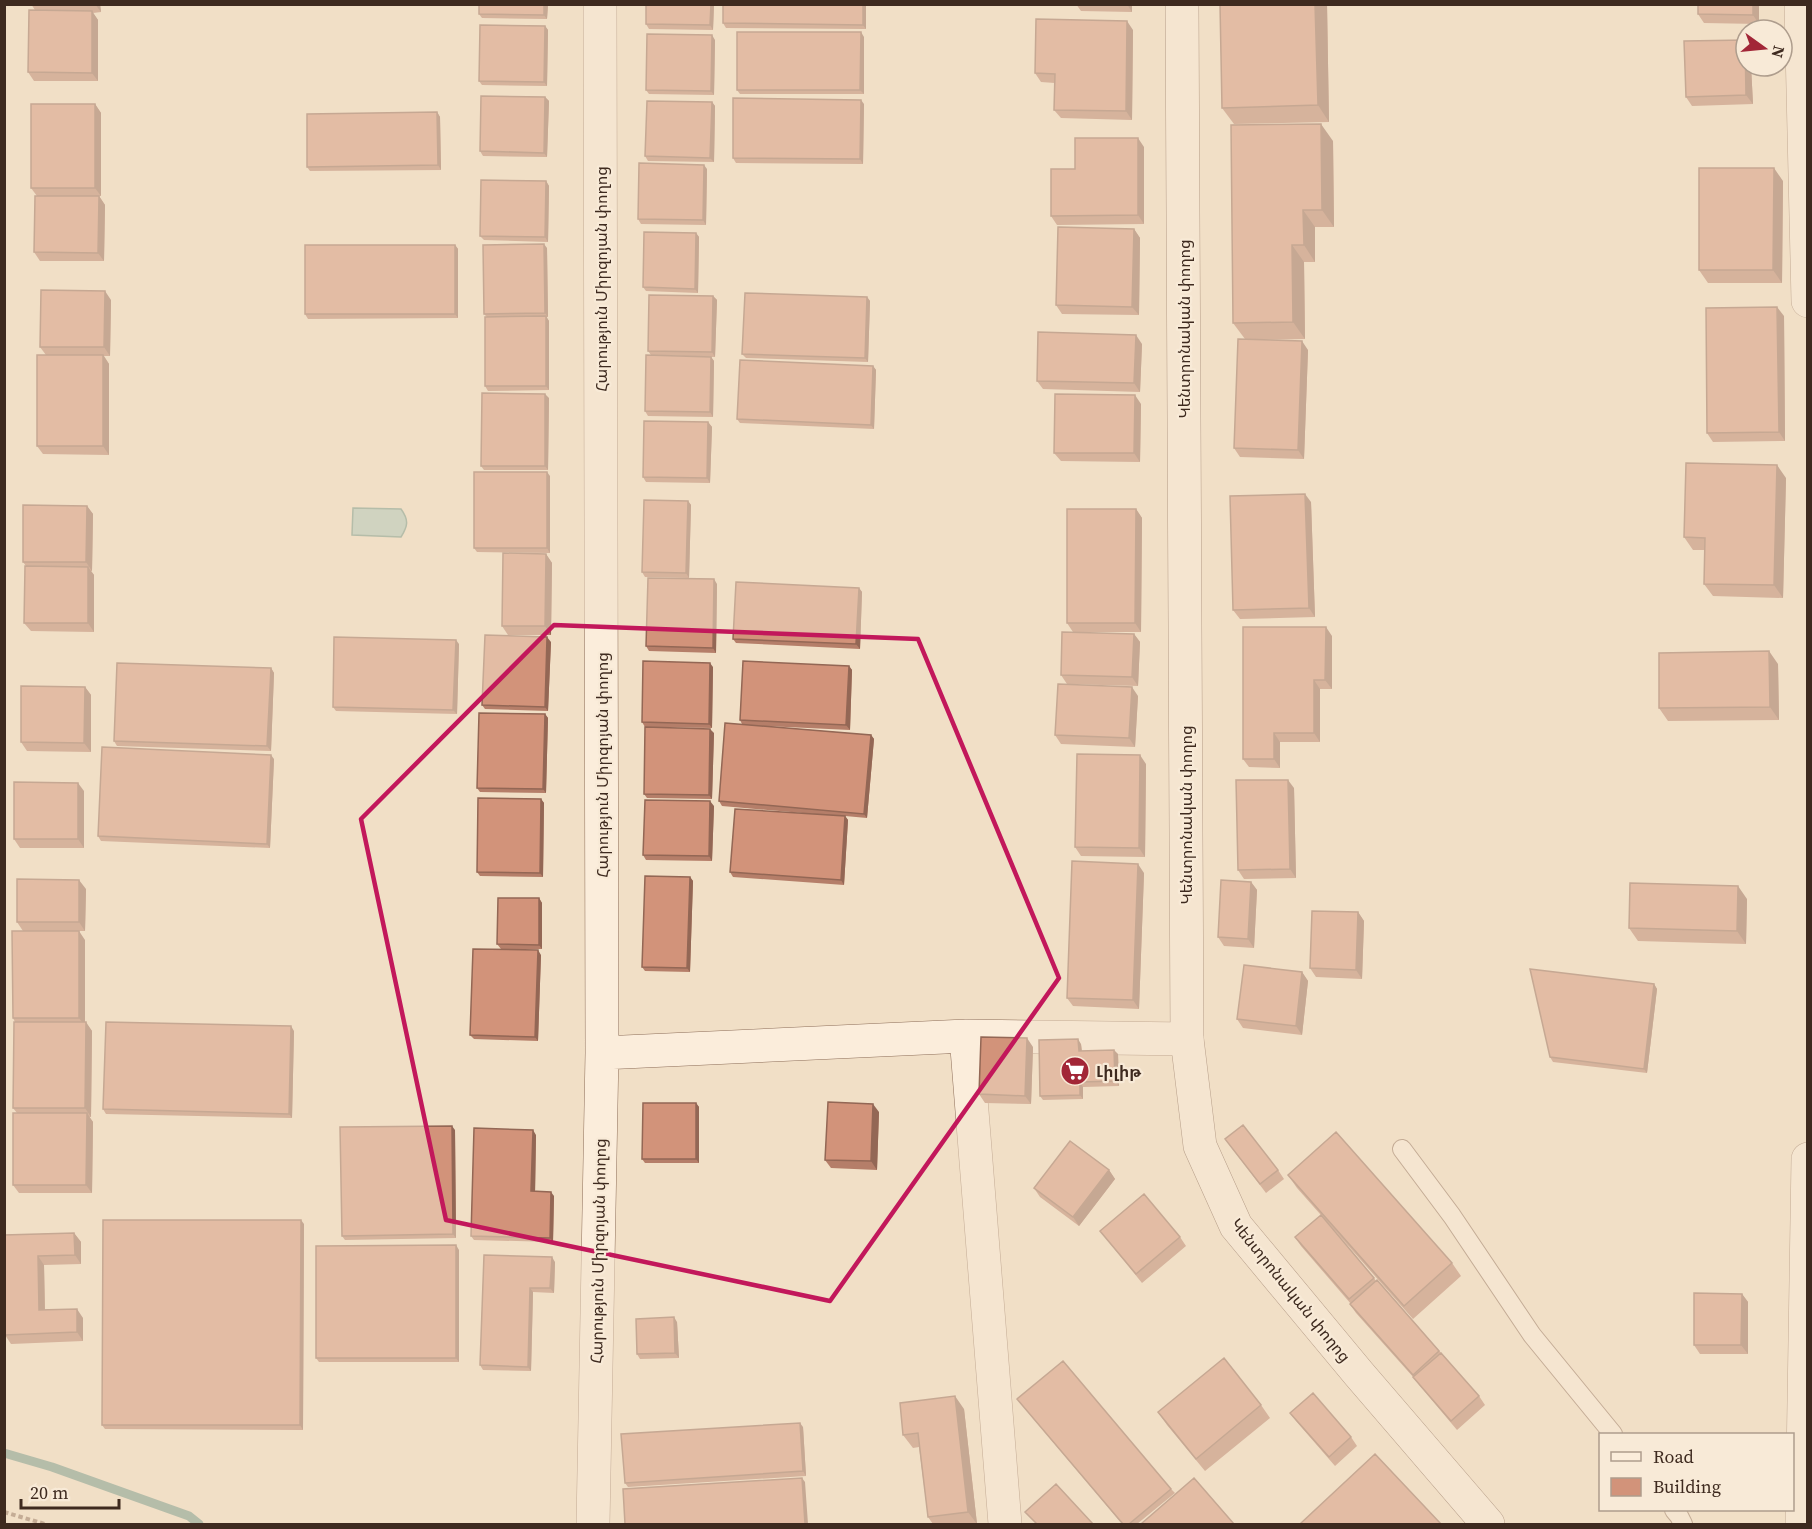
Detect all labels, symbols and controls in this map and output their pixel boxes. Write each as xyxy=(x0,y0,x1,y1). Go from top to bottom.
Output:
north arrow xyxy=(1734,18,1794,78)
text: N xyxy=(1766,43,1791,61)
street label: Հարություն Միրզոյան փողոց xyxy=(590,166,612,392)
street label: Կենտրոնական փողոց xyxy=(1173,239,1195,419)
street label: Հարություն Միրզոյան փողոց xyxy=(591,652,613,878)
street label: Կենտրոնական փողոց xyxy=(1175,725,1197,905)
supermarket icon: Լիլիթ xyxy=(1059,1055,1091,1087)
place label: Լիլիթ xyxy=(1096,1060,1142,1082)
street label: Հարություն Միրզոյան փողոց xyxy=(585,1138,611,1364)
street label: Կենտրոնական փողոց xyxy=(1226,1213,1356,1367)
legend xyxy=(1599,1433,1794,1511)
text: Road xyxy=(1653,1444,1694,1469)
scale bar xyxy=(21,1472,118,1510)
text: Building xyxy=(1653,1474,1721,1499)
text: 20 m xyxy=(30,1480,68,1505)

